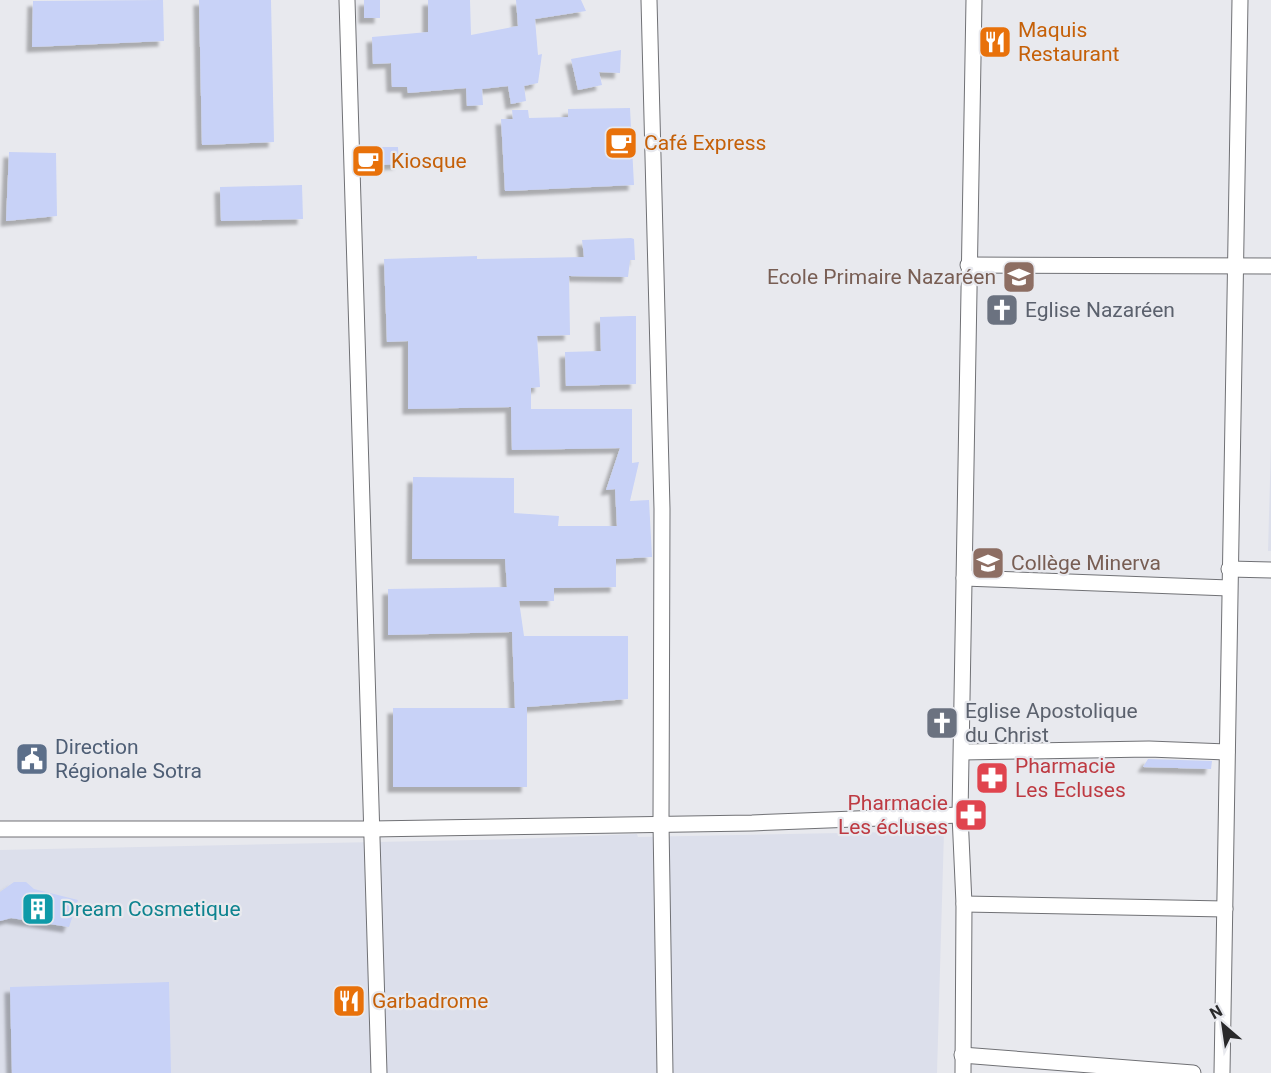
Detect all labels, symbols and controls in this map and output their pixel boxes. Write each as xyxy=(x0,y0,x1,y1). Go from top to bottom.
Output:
place label: Maquis Restaurant xyxy=(1018,18,1120,66)
restaurant icon: Maquis Restaurant xyxy=(977,24,1013,60)
cafe icon: Café Express xyxy=(603,125,639,161)
place label: Café Express xyxy=(644,131,766,155)
cafe icon: Kiosque xyxy=(350,143,386,179)
place label: Kiosque xyxy=(391,149,467,173)
school or university icon: Ecole Primaire Nazaréen xyxy=(1001,259,1037,295)
place label: Ecole Primaire Nazaréen xyxy=(767,265,996,289)
church icon: Eglise Nazaréen xyxy=(984,292,1020,328)
place label: Eglise Nazaréen xyxy=(1025,298,1175,322)
school or university icon: Collège Minerva xyxy=(970,545,1006,581)
place label: Collège Minerva xyxy=(1011,551,1161,575)
place label: Eglise Apostolique du Christ xyxy=(965,699,1138,747)
church icon: Eglise Apostolique du Christ xyxy=(924,705,960,741)
place label: Direction Régionale Sotra xyxy=(55,735,202,783)
public building icon: Direction Régionale Sotra xyxy=(14,741,50,777)
place label: Pharmacie Les Ecluses xyxy=(1015,754,1126,802)
pharmacy icon: Pharmacie Les Ecluses xyxy=(974,760,1010,796)
place label: Pharmacie Les écluses xyxy=(838,791,948,839)
pharmacy icon: Pharmacie Les écluses xyxy=(953,797,989,833)
building icon: Dream Cosmetique xyxy=(20,891,56,927)
place label: Dream Cosmetique xyxy=(61,897,241,921)
restaurant icon: Garbadrome xyxy=(331,983,367,1019)
place label: Garbadrome xyxy=(372,989,488,1013)
north arrow xyxy=(1193,995,1253,1055)
text: N xyxy=(1206,1001,1226,1023)

